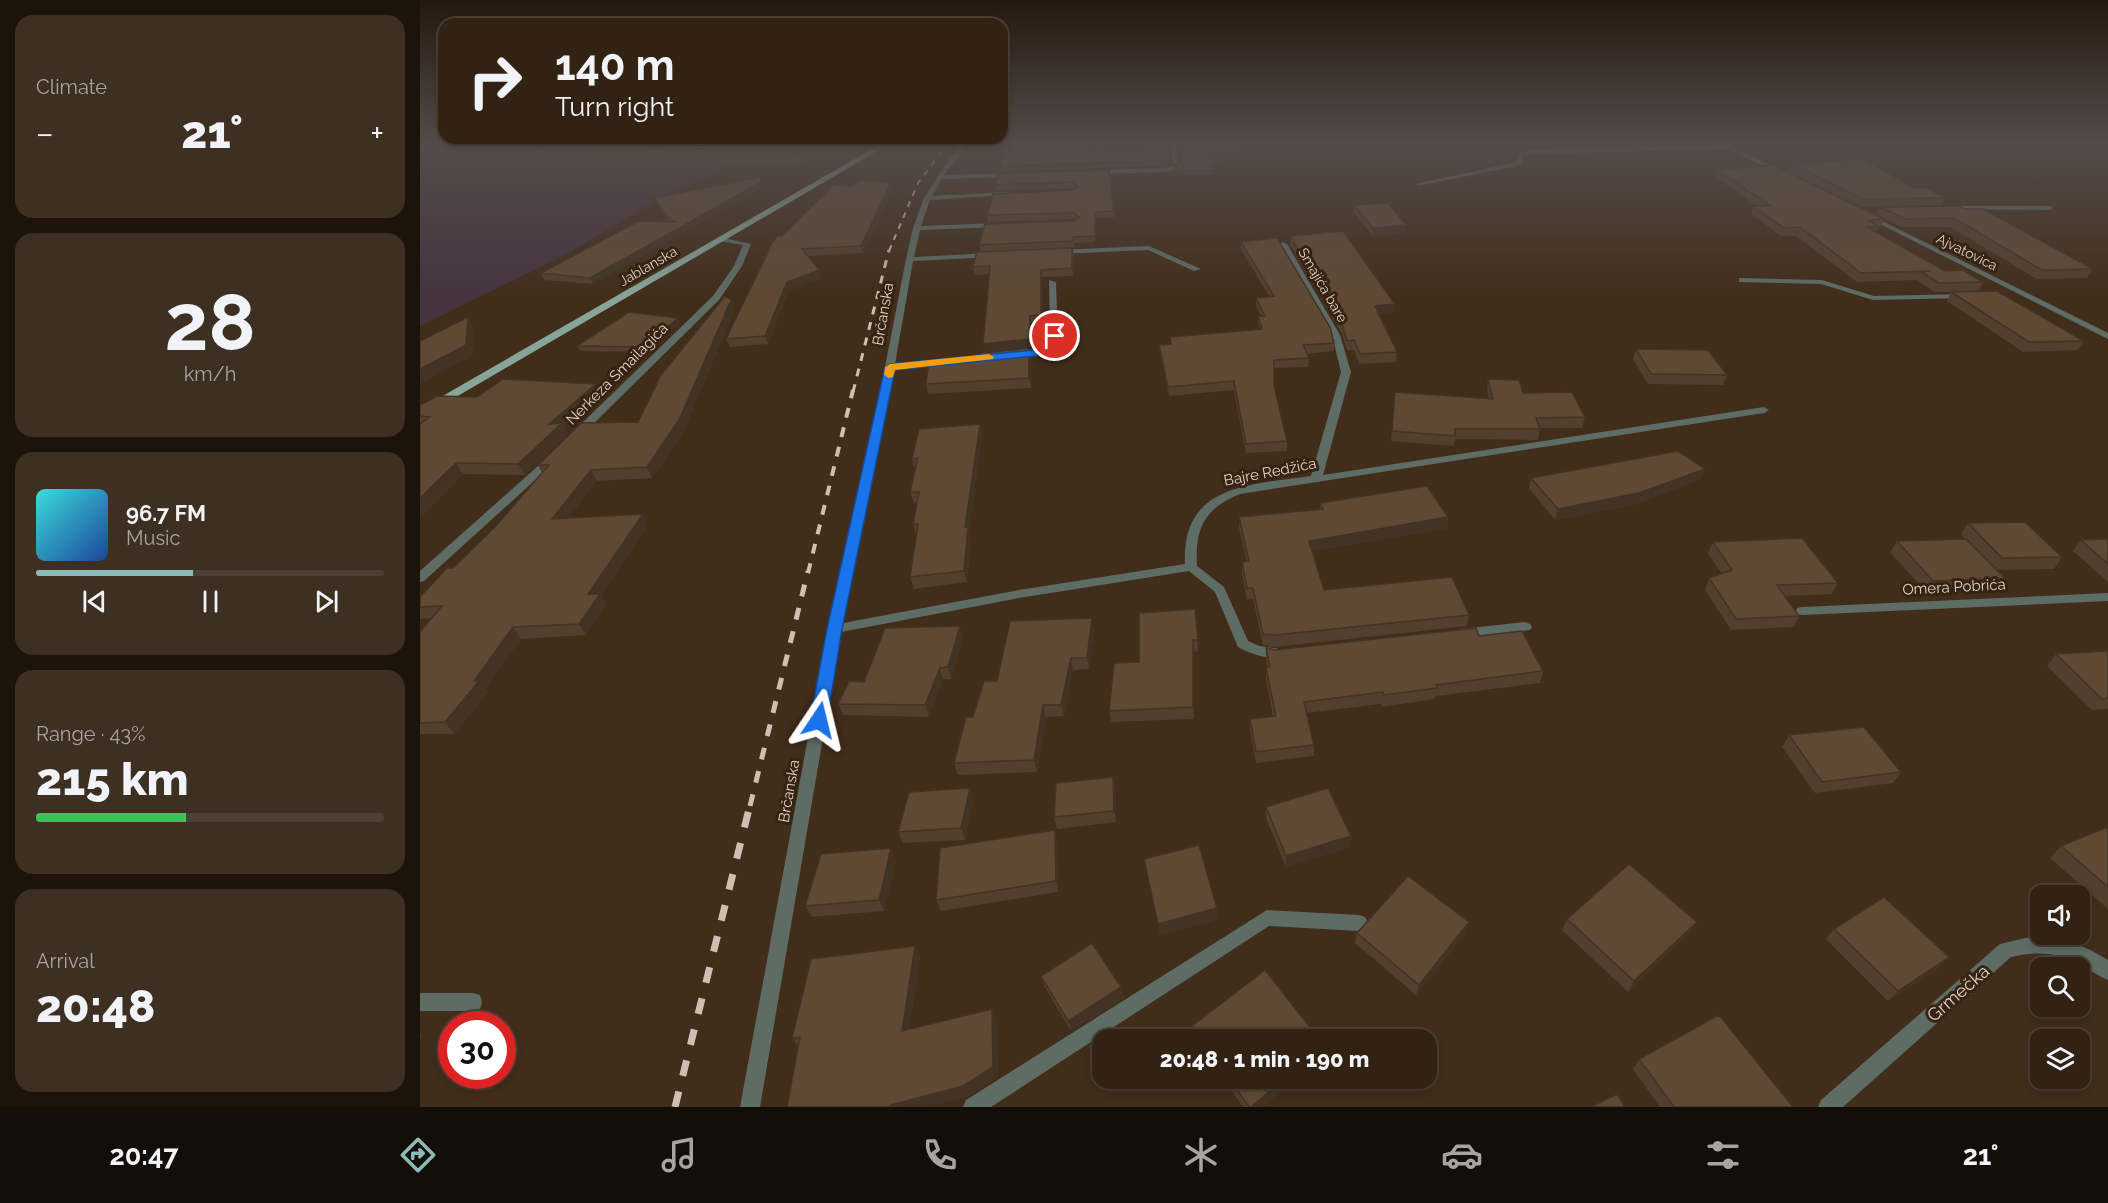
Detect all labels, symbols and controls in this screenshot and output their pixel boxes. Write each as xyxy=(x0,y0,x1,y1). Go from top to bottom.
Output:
text: 140 m xyxy=(555,41,675,90)
icon: right xyxy=(456,42,534,120)
text: Climate xyxy=(36,75,107,99)
text: Turn right xyxy=(555,91,674,122)
text: 21° xyxy=(181,106,243,159)
text: − xyxy=(36,114,54,153)
text: + xyxy=(370,114,384,153)
street label: Ajvatovica xyxy=(1934,230,2000,274)
street label: Jablanska xyxy=(616,243,680,289)
street label: Smajića bare xyxy=(1295,245,1351,325)
text: 28 xyxy=(164,277,256,368)
street label: Brčanska xyxy=(869,281,897,347)
pin xyxy=(1029,310,1080,361)
street label: Nerkeza Smailagića xyxy=(562,319,672,429)
icon: arrive xyxy=(1038,319,1071,352)
text: km/h xyxy=(184,362,236,386)
street label: Bajre Redžića xyxy=(1222,454,1318,490)
text: 96.7 FM xyxy=(126,500,206,526)
text: Music xyxy=(126,526,180,550)
street label: Omera Pobrića xyxy=(1902,575,2006,599)
icon: previous xyxy=(78,585,111,618)
icon: pause xyxy=(194,585,227,618)
icon: next xyxy=(310,585,343,618)
position arrow xyxy=(787,688,851,752)
text: Range · 43% xyxy=(36,722,145,746)
text: 215 km xyxy=(36,753,189,806)
street label: Brčanska xyxy=(775,758,803,824)
map controls xyxy=(2030,885,2090,1089)
button: sound xyxy=(2030,885,2090,945)
text: Arrival xyxy=(36,949,95,973)
button: search xyxy=(2030,957,2090,1017)
street label: Grmečka xyxy=(1923,960,1993,1026)
text: 20:48 xyxy=(36,980,155,1033)
speed limit sign: 30 xyxy=(438,1011,516,1089)
button: layers xyxy=(2030,1029,2090,1089)
text: 20:48 · 1 min · 190 m xyxy=(1160,1046,1369,1072)
icon: directions xyxy=(397,1134,439,1176)
icon: music xyxy=(658,1134,700,1176)
icon: phone xyxy=(919,1134,961,1176)
icon: climate xyxy=(1180,1134,1222,1176)
icon: car xyxy=(1441,1134,1483,1176)
icon: filters xyxy=(1702,1134,1744,1176)
text: 20:47 xyxy=(109,1140,179,1171)
text: 21° xyxy=(1963,1140,1999,1171)

